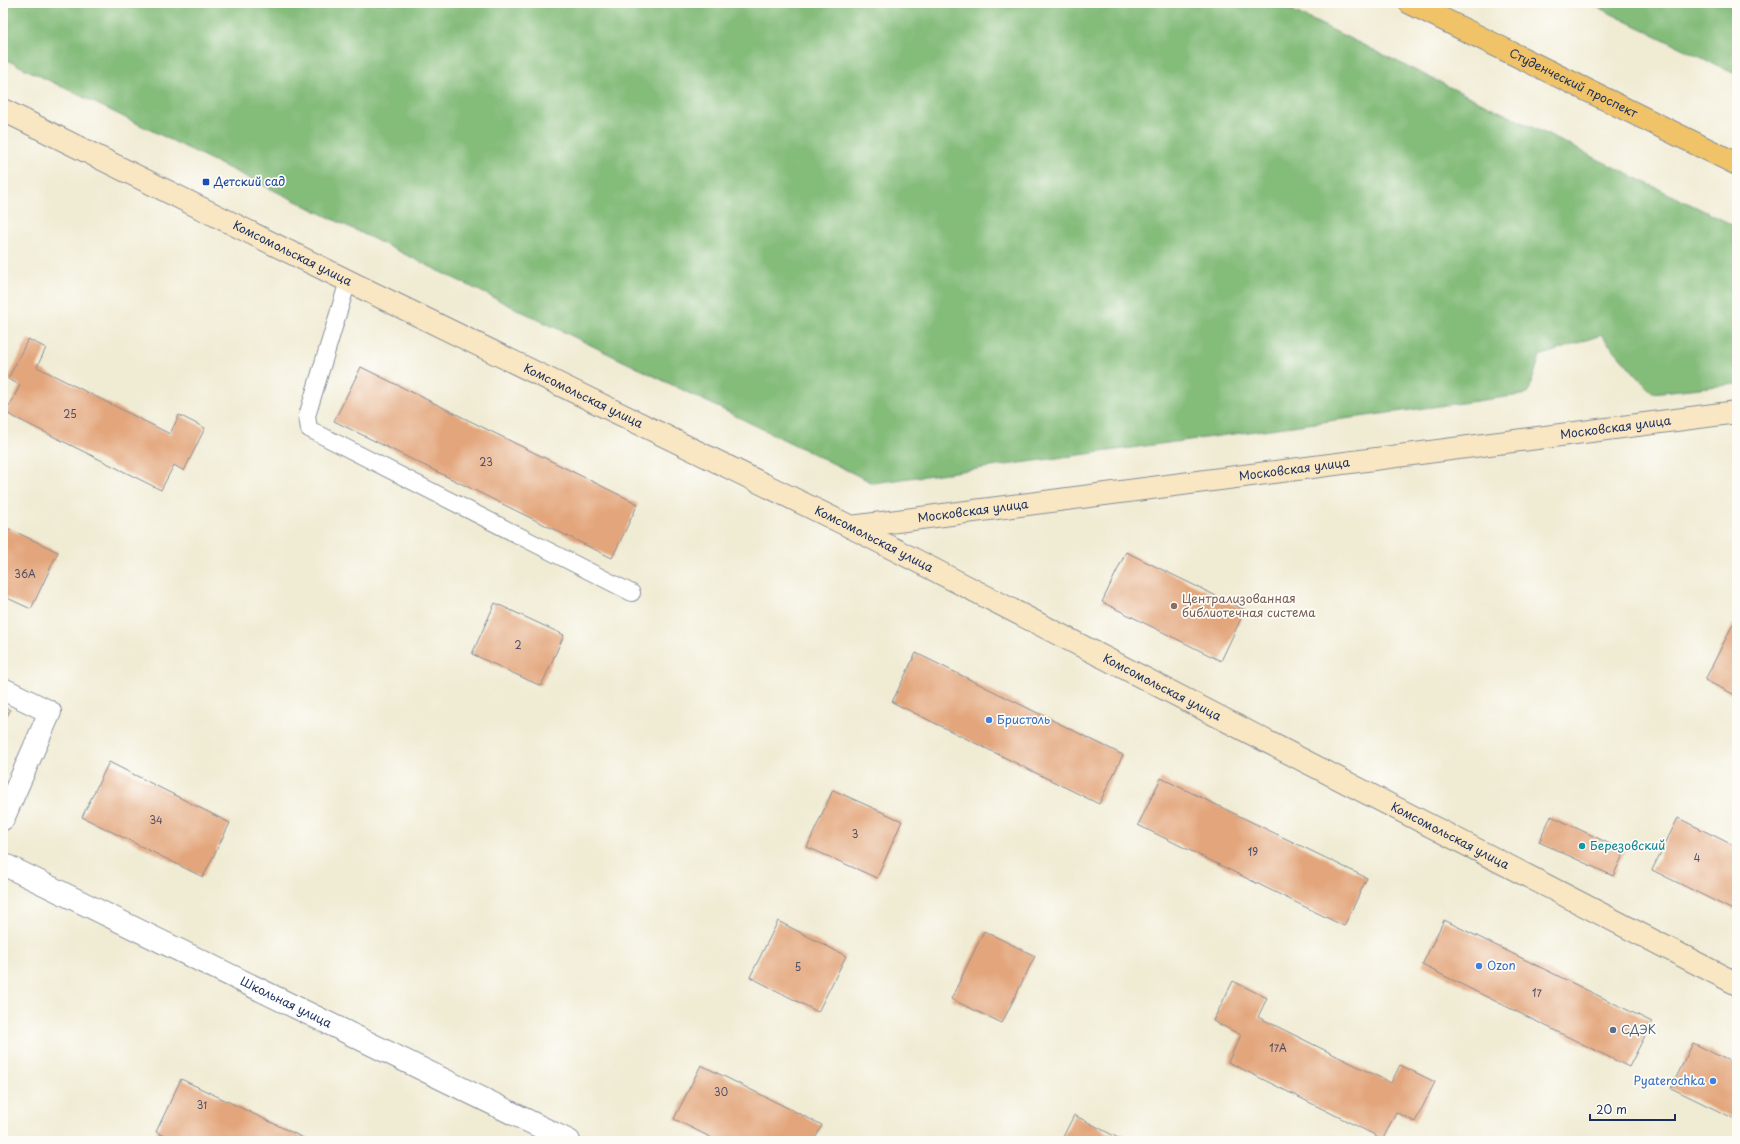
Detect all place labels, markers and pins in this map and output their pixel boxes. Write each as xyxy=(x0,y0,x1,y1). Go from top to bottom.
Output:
place label: Детский сад xyxy=(213,172,285,190)
marker: Детский сад xyxy=(201,177,211,187)
place label: Централизованная библиотечная система xyxy=(1182,589,1316,621)
marker: Централизованная библиотечная система xyxy=(1169,601,1179,611)
place label: Бристоль xyxy=(997,710,1050,728)
marker: Бристоль xyxy=(984,715,994,725)
place label: Березовский xyxy=(1590,836,1665,854)
marker: Березовский xyxy=(1577,841,1587,851)
place label: Ozon xyxy=(1487,956,1516,974)
marker: Ozon xyxy=(1474,961,1484,971)
place label: СДЭК xyxy=(1621,1020,1656,1038)
marker: СДЭК xyxy=(1608,1025,1618,1035)
place label: Pyaterochka xyxy=(1633,1071,1706,1089)
marker: Pyaterochka xyxy=(1708,1076,1718,1086)

